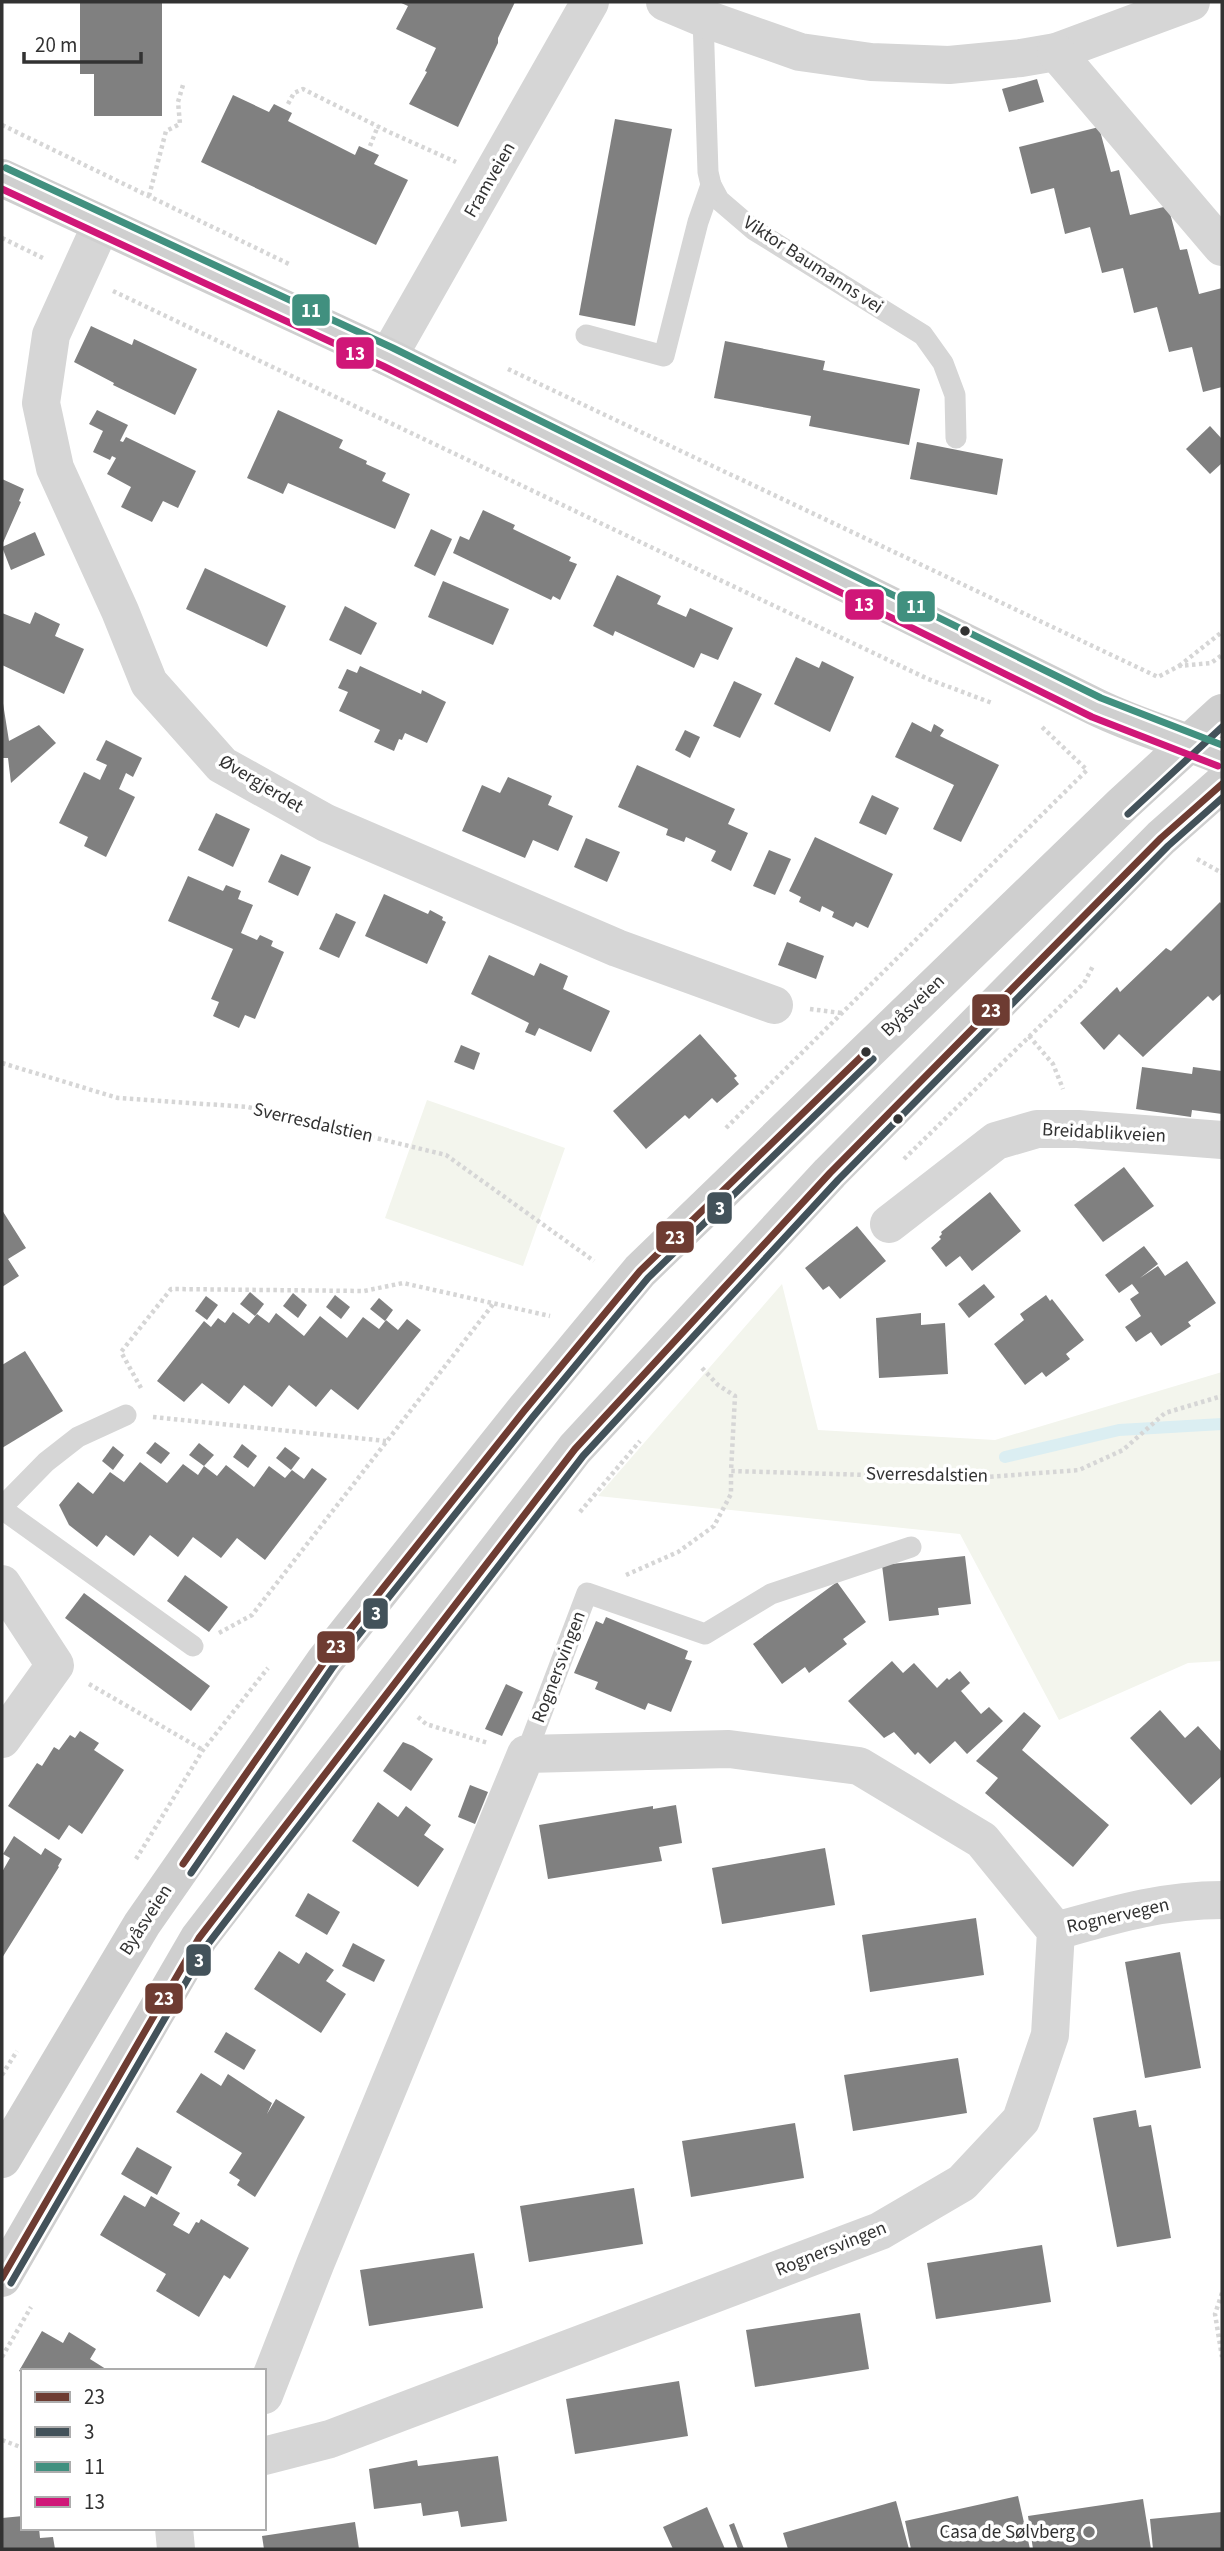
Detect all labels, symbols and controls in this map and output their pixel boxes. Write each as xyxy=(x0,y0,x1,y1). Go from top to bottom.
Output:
scale bar xyxy=(24,21,142,65)
text: 20 m xyxy=(35,30,77,60)
street label: Framveien xyxy=(458,137,522,223)
street label: Viktor Baumanns vei xyxy=(738,210,888,320)
line badge: 11 xyxy=(291,293,331,327)
text: 11 xyxy=(301,298,321,325)
line badge: 13 xyxy=(335,336,375,370)
text: 13 xyxy=(345,341,365,368)
line badge: 13 xyxy=(844,588,885,621)
line badge: 11 xyxy=(896,590,936,623)
text: 13 xyxy=(854,592,874,619)
text: 11 xyxy=(906,594,926,621)
unlabelled marker xyxy=(958,624,972,638)
street label: Øvergjerdet xyxy=(214,748,309,820)
street label: Byåsveien xyxy=(875,969,951,1043)
line badge: 23 xyxy=(971,993,1011,1027)
text: 23 xyxy=(981,998,1001,1025)
unlabelled marker xyxy=(859,1045,873,1059)
street label: Sverresdalstien xyxy=(250,1096,376,1150)
unlabelled marker xyxy=(891,1112,905,1126)
street label: Breidablikveien xyxy=(1041,1116,1167,1150)
line badge: 3 xyxy=(706,1191,733,1225)
text: 3 xyxy=(715,1196,725,1223)
line badge: 23 xyxy=(655,1220,695,1254)
text: 23 xyxy=(665,1225,685,1252)
street label: Sverresdalstien xyxy=(866,1460,988,1490)
line badge: 3 xyxy=(362,1597,389,1630)
text: 3 xyxy=(371,1601,381,1628)
street label: Rognersvingen xyxy=(525,1607,593,1727)
line badge: 23 xyxy=(316,1630,356,1664)
text: 23 xyxy=(326,1634,346,1661)
street label: Byåsveien xyxy=(113,1879,179,1961)
street label: Rognervegen xyxy=(1064,1891,1172,1941)
line badge: 3 xyxy=(185,1943,212,1977)
text: 3 xyxy=(194,1948,204,1975)
line badge: 23 xyxy=(144,1982,184,2015)
text: 23 xyxy=(154,1986,174,2013)
street label: Rognersvingen xyxy=(771,2214,891,2284)
legend xyxy=(21,2369,266,2530)
text: 23 xyxy=(84,2382,105,2412)
text: 3 xyxy=(84,2417,94,2447)
text: 11 xyxy=(84,2452,105,2482)
text: 13 xyxy=(84,2487,105,2517)
place label: Casa de Sølvberg xyxy=(939,2519,1075,2546)
marker: Casa de Sølvberg xyxy=(1081,2524,1097,2540)

